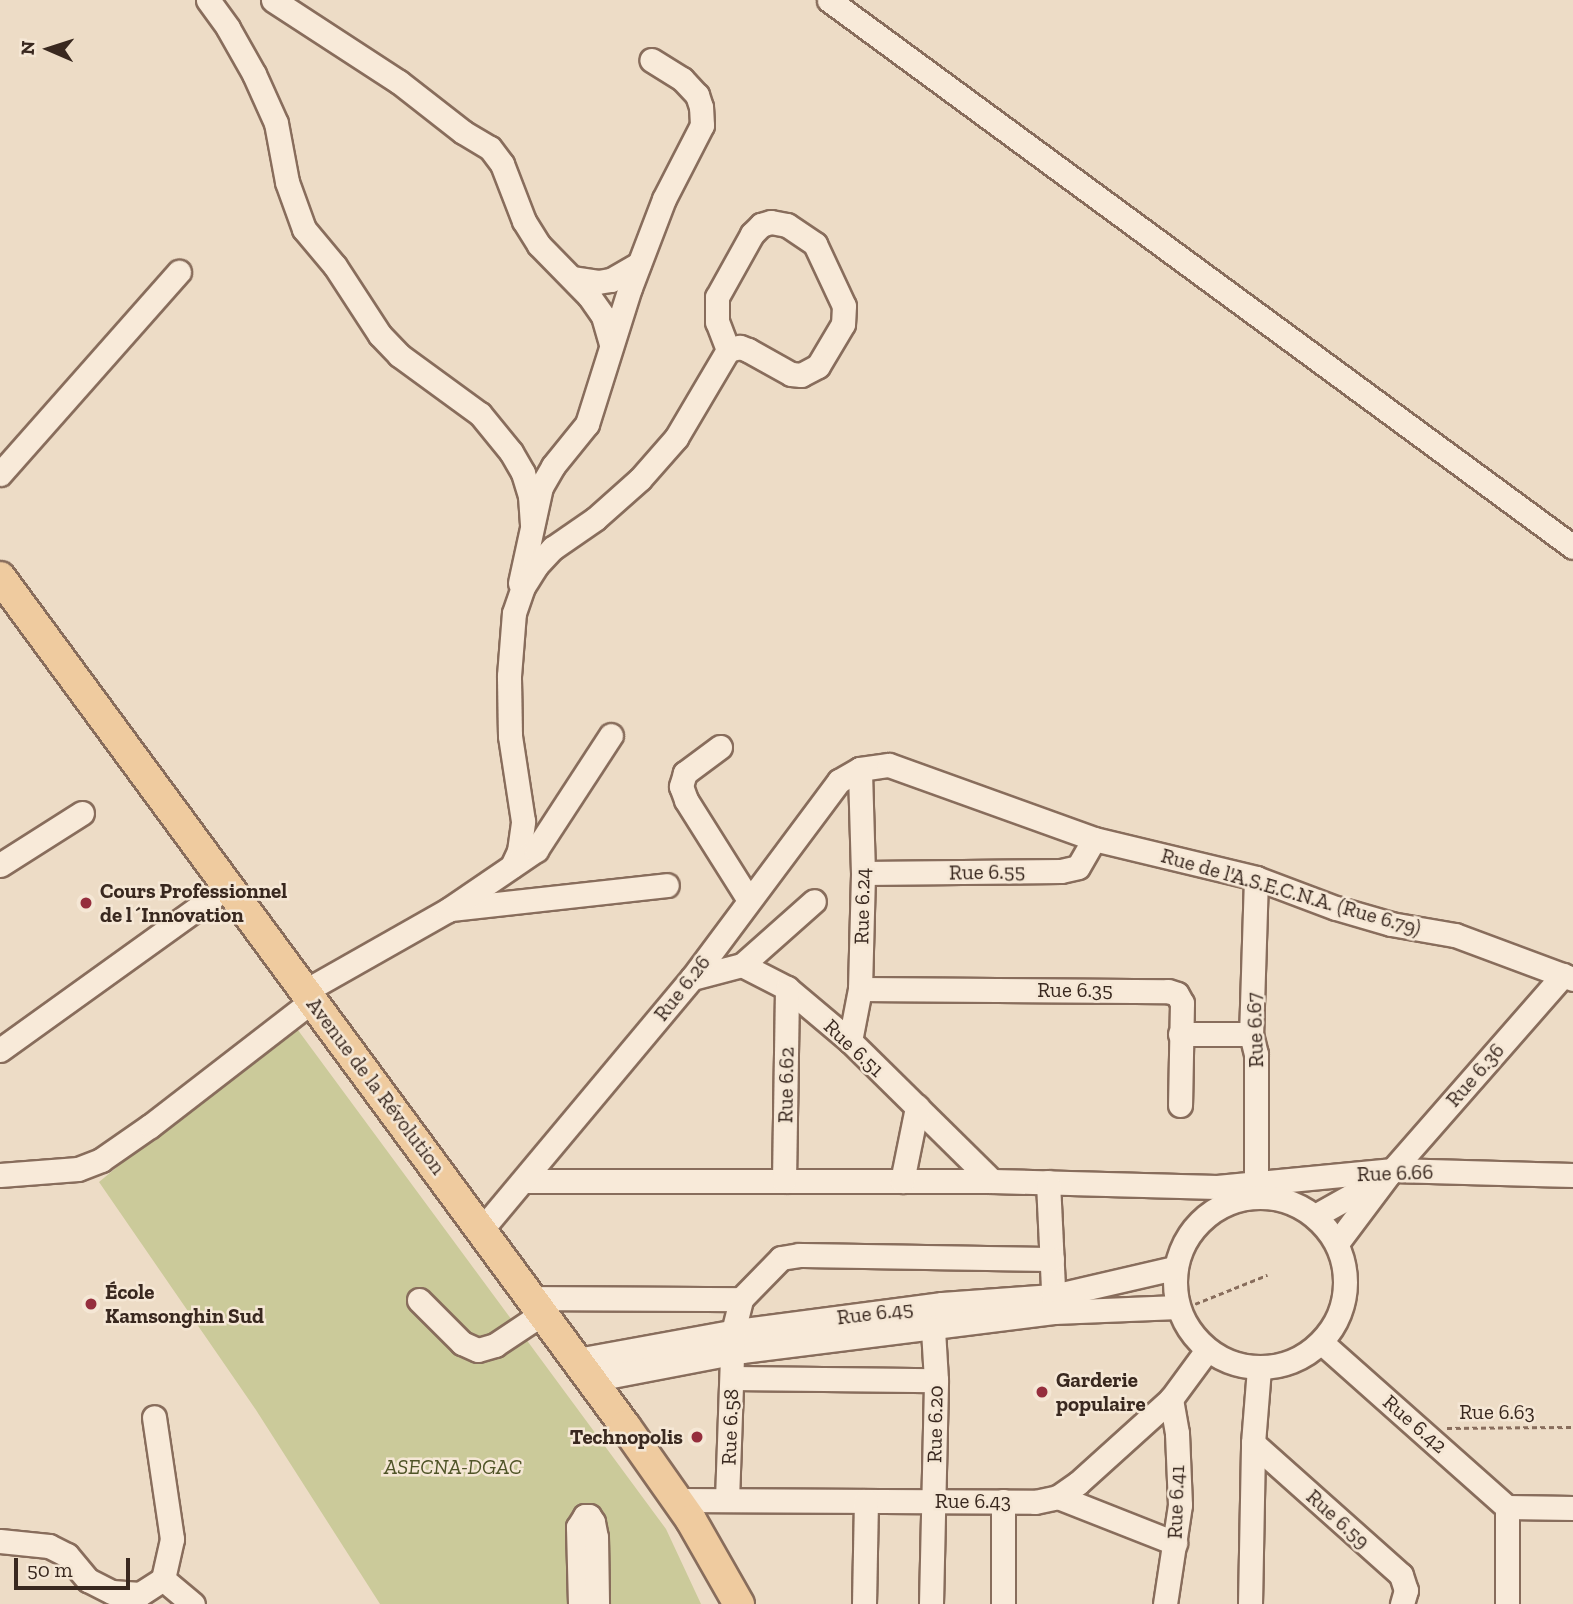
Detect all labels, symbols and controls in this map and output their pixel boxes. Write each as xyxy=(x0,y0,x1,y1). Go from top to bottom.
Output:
north arrow xyxy=(14,14,84,84)
text: N xyxy=(16,40,39,56)
street label: Rue de l'A.S.E.C.N.A. (Rue 6.79) xyxy=(1158,843,1424,941)
street label: Rue 6.55 xyxy=(949,859,1025,885)
street label: Rue 6.24 xyxy=(849,867,875,945)
place label: Cours Professionnel de l´Innovation xyxy=(100,878,287,928)
marker: Cours Professionnel de l´Innovation xyxy=(78,895,94,911)
street label: Rue 6.26 xyxy=(648,950,716,1026)
street label: Rue 6.35 xyxy=(1037,977,1113,1003)
street label: Rue 6.67 xyxy=(1241,992,1269,1068)
street label: Avenue de la Révolution xyxy=(301,993,451,1179)
street label: Rue 6.51 xyxy=(819,1014,889,1082)
street label: Rue 6.36 xyxy=(1441,1038,1509,1112)
street label: Rue 6.62 xyxy=(773,1047,799,1123)
street label: Rue 6.66 xyxy=(1356,1159,1434,1187)
place label: École Kamsonghin Sud xyxy=(105,1279,264,1329)
marker: École Kamsonghin Sud xyxy=(83,1296,99,1312)
street label: Rue 6.45 xyxy=(835,1296,915,1330)
place label: Garderie populaire xyxy=(1056,1367,1146,1417)
marker: Garderie populaire xyxy=(1034,1384,1050,1400)
street label: Rue 6.20 xyxy=(922,1385,948,1463)
street label: Rue 6.58 xyxy=(716,1388,744,1466)
street label: Rue 6.42 xyxy=(1378,1389,1452,1459)
street label: Rue 6.63 xyxy=(1459,1399,1535,1425)
place label: Technopolis xyxy=(570,1424,683,1450)
marker: Technopolis xyxy=(689,1429,705,1445)
park label: ASECNA-DGAC xyxy=(384,1454,522,1480)
street label: Rue 6.41 xyxy=(1162,1465,1190,1539)
street label: Rue 6.59 xyxy=(1301,1484,1375,1554)
street label: Rue 6.43 xyxy=(935,1488,1011,1514)
scale bar xyxy=(18,1544,133,1588)
text: 50 m xyxy=(27,1557,73,1582)

